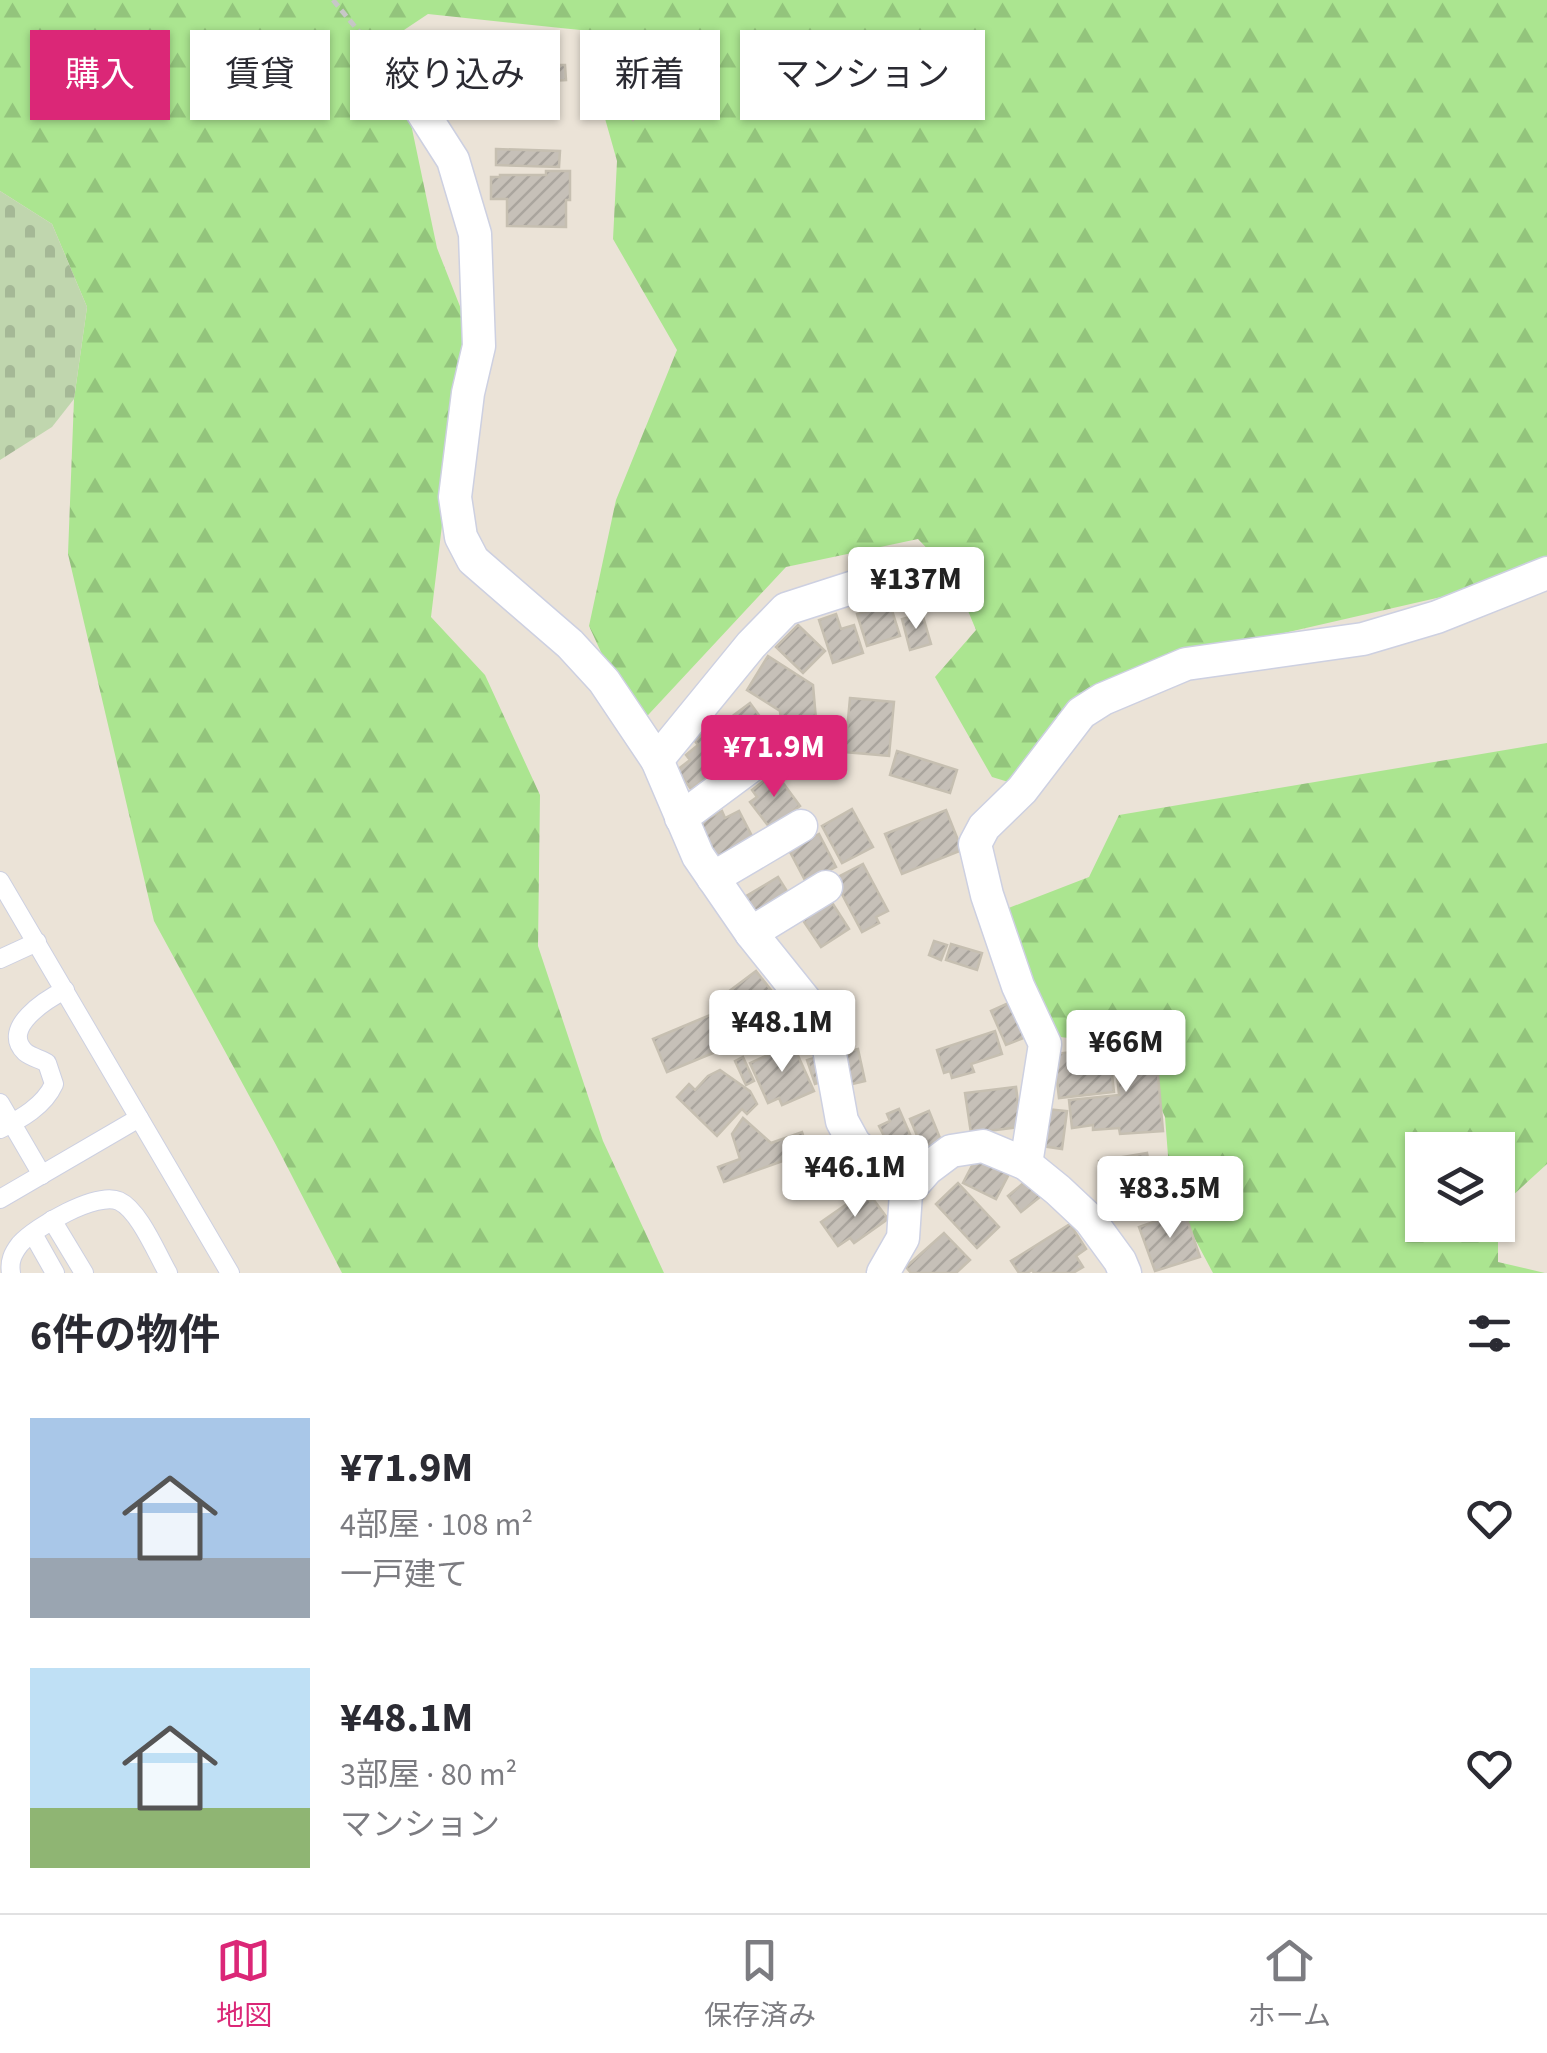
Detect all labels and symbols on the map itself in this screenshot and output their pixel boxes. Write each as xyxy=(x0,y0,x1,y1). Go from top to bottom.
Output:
pin: ¥137M xyxy=(846,547,986,632)
pin: ¥71.9M xyxy=(693,715,855,800)
pin: ¥48.1M xyxy=(701,990,863,1075)
pin: ¥66M xyxy=(1067,1010,1185,1095)
pin: ¥46.1M xyxy=(774,1135,936,1220)
pin: ¥83.5M xyxy=(1089,1156,1251,1241)

